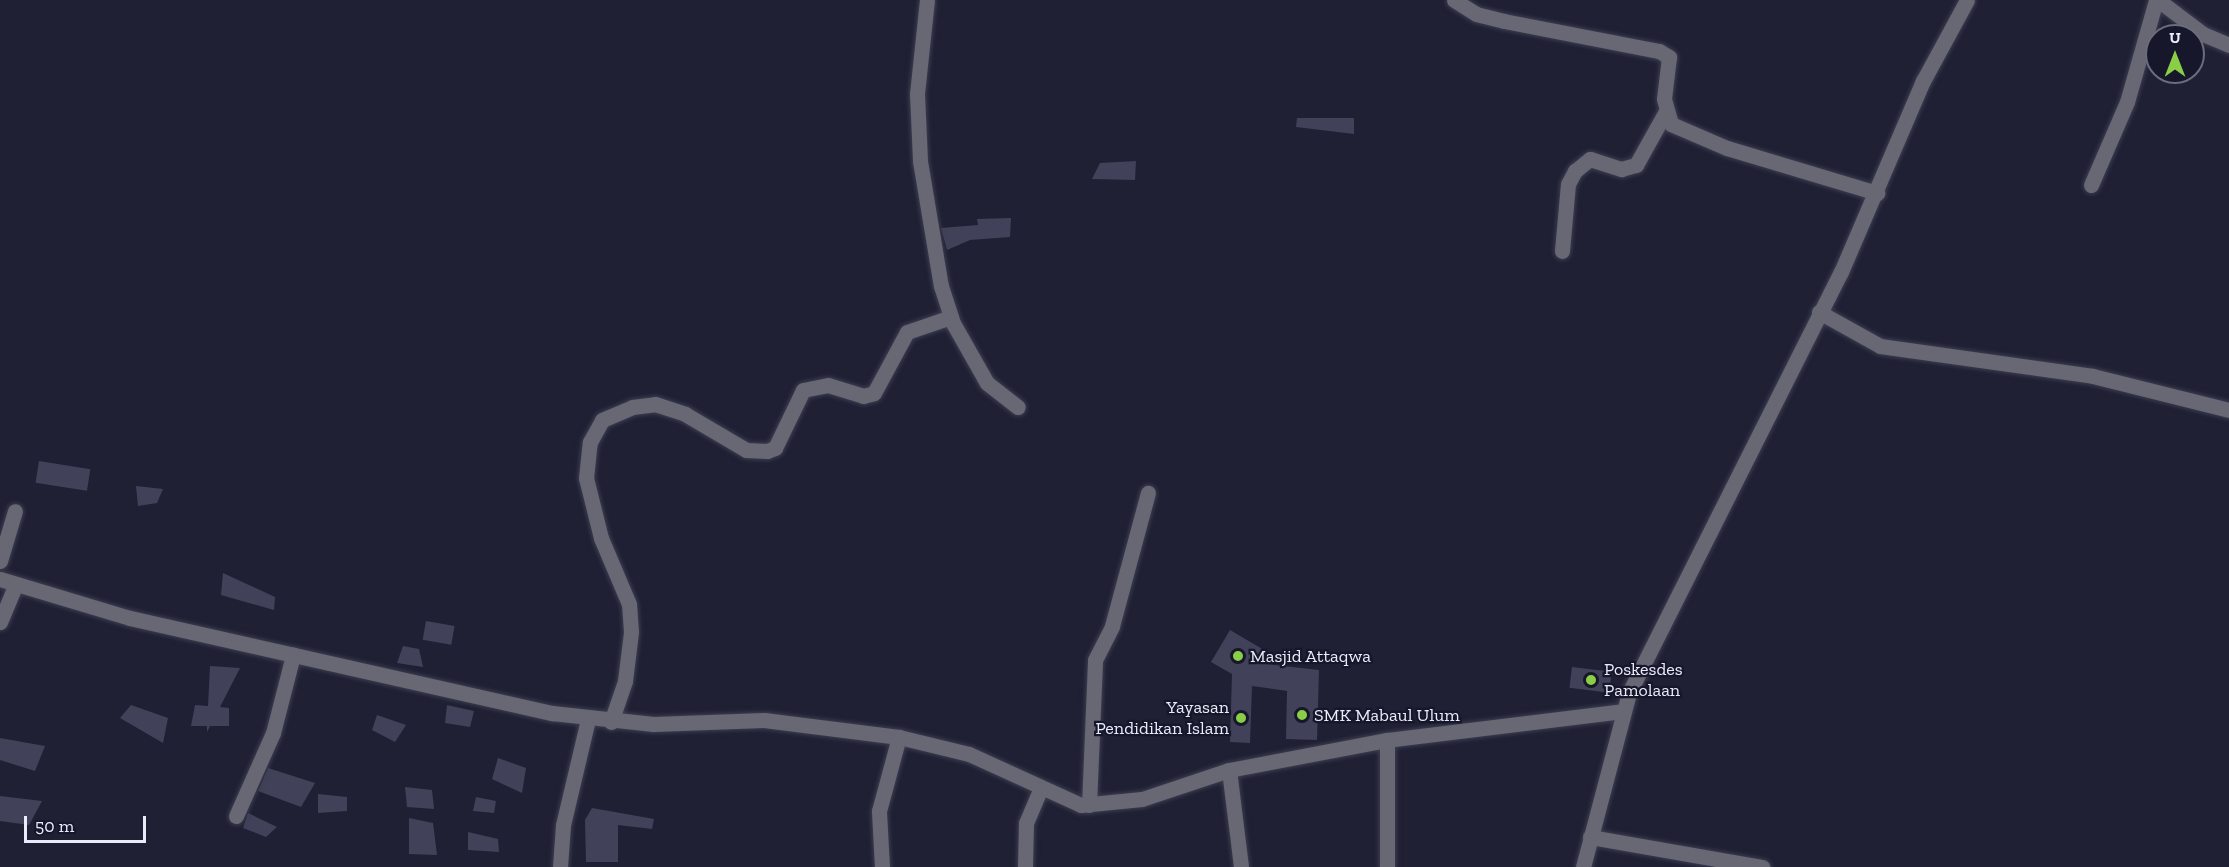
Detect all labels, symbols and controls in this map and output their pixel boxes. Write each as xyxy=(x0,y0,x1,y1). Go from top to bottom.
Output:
north arrow xyxy=(2145,24,2205,84)
text: U xyxy=(2169,28,2181,47)
place label: Masjid Attaqwa xyxy=(1250,645,1371,667)
marker: Masjid Attaqwa xyxy=(1231,649,1245,663)
place label: Poskesdes Pamolaan xyxy=(1604,659,1683,702)
marker: Poskesdes Pamolaan xyxy=(1582,671,1600,689)
place label: Yayasan Pendidikan Islam xyxy=(1095,697,1229,740)
place label: SMK Mabaul Ulum xyxy=(1314,704,1460,726)
marker: SMK Mabaul Ulum xyxy=(1295,708,1309,722)
marker: Yayasan Pendidikan Islam xyxy=(1234,711,1248,725)
scale bar xyxy=(27,804,148,842)
text: 50 m xyxy=(35,815,74,837)

